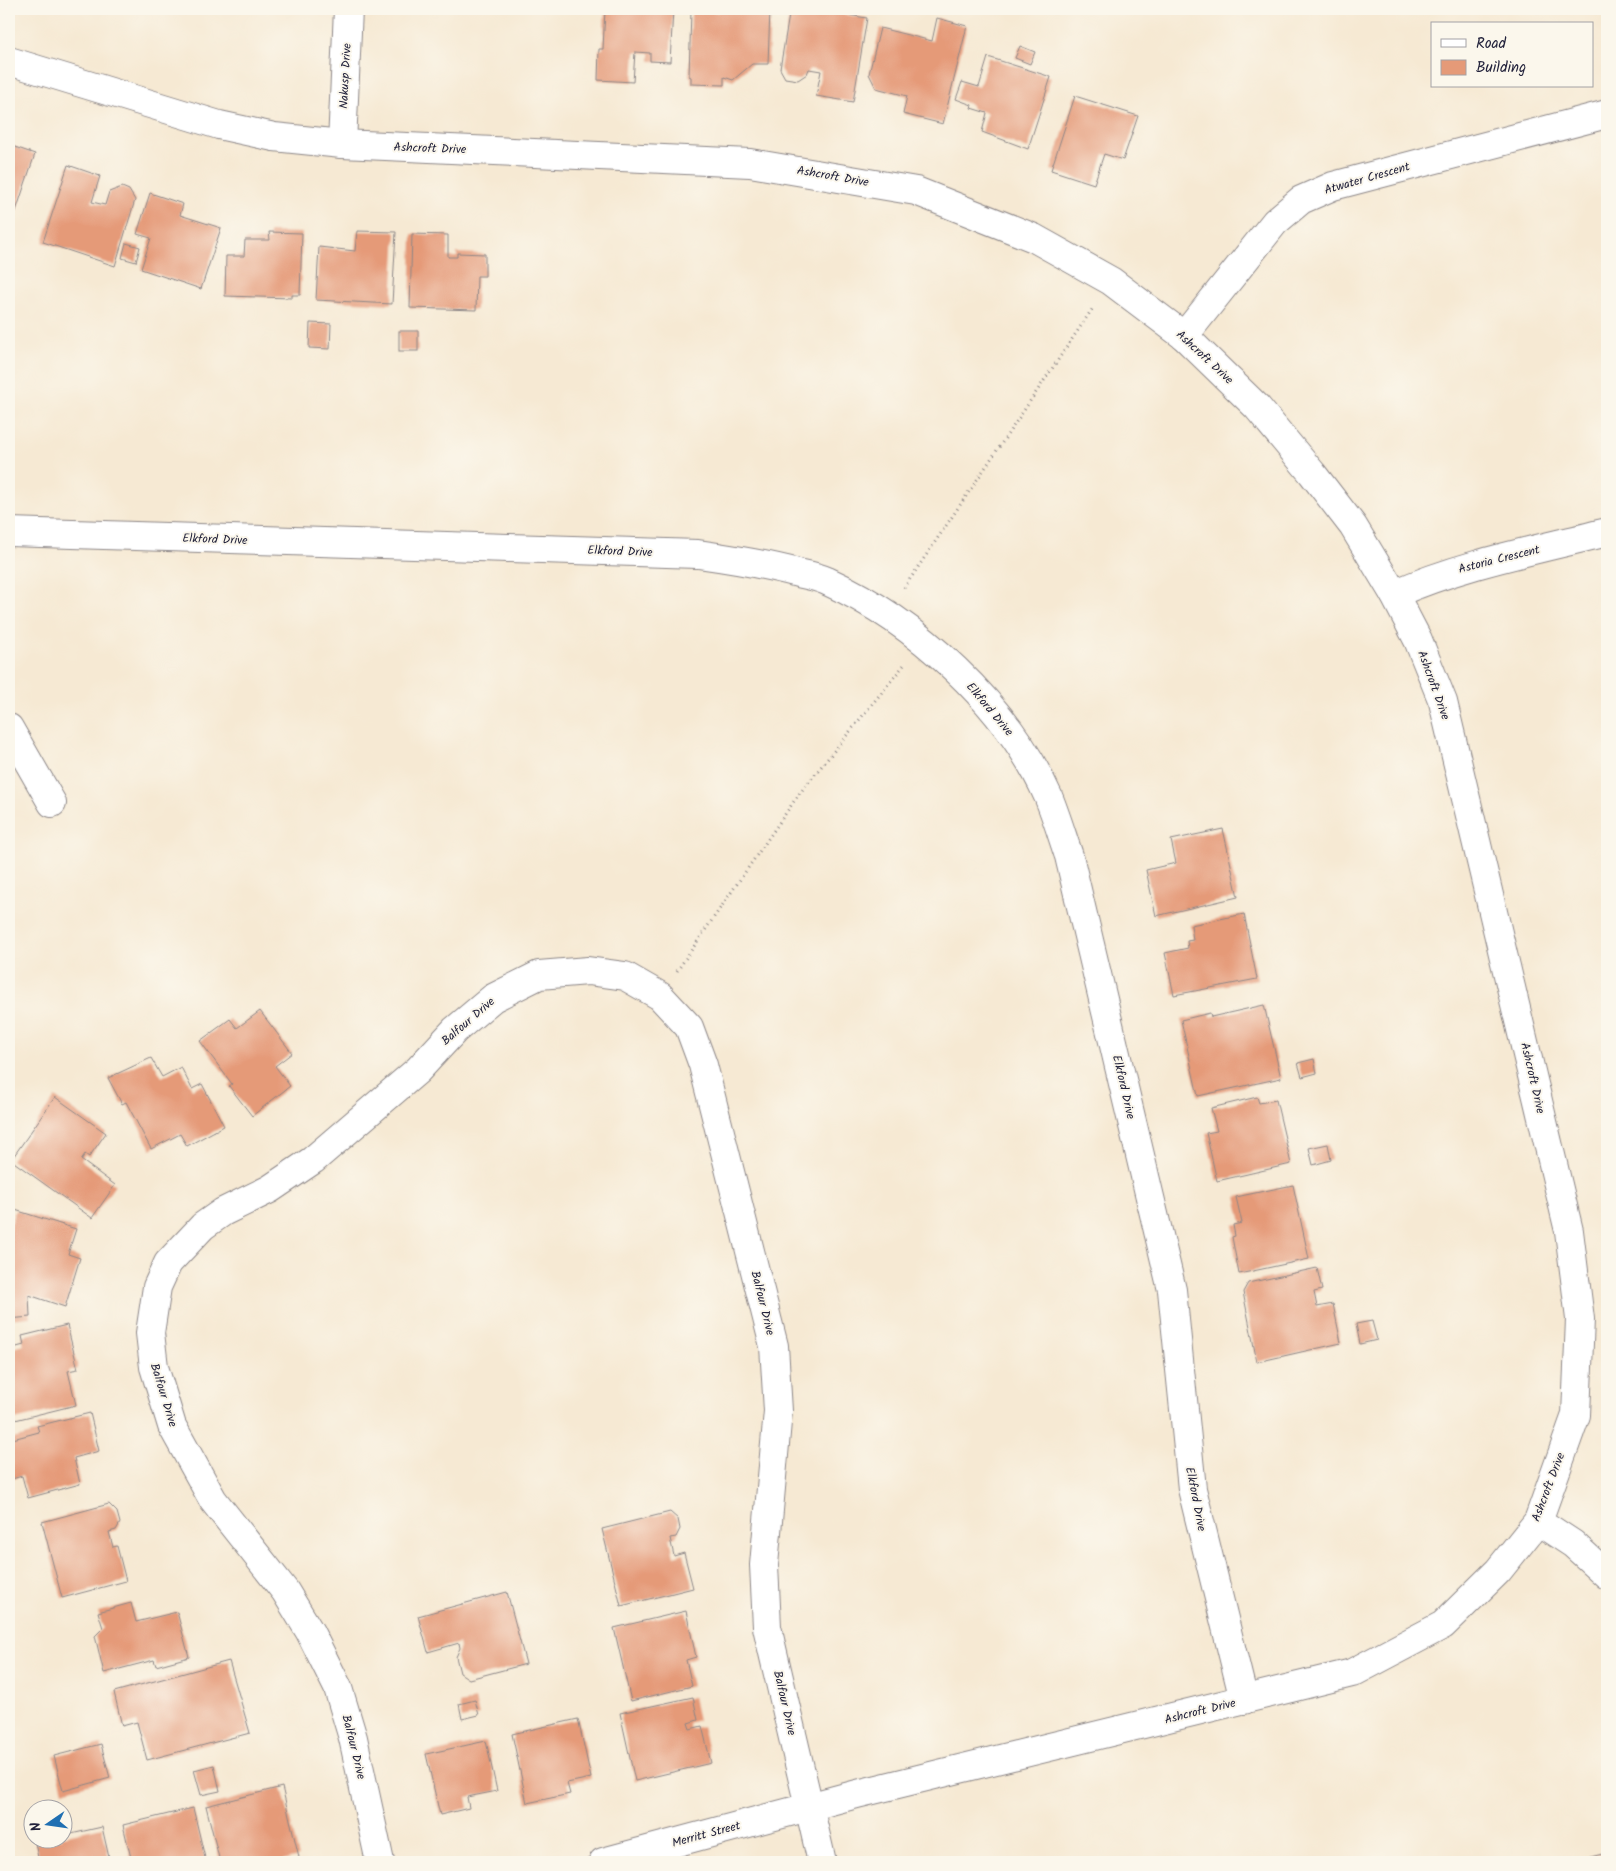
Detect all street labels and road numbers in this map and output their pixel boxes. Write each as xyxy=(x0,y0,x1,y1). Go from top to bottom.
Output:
street label: Nakusp Drive xyxy=(334,42,357,109)
street label: Ashcroft Drive xyxy=(393,138,467,159)
street label: Atwater Crescent xyxy=(1322,157,1412,200)
street label: Ashcroft Drive xyxy=(796,161,871,192)
street label: Ashcroft Drive xyxy=(1172,326,1238,389)
street label: Elkford Drive xyxy=(182,529,249,550)
street label: Astoria Crescent xyxy=(1456,540,1542,579)
street label: Elkford Drive xyxy=(587,541,654,562)
street label: Ashcroft Drive xyxy=(1412,648,1455,723)
street label: Elkford Drive xyxy=(961,678,1018,741)
street label: Balfour Drive xyxy=(437,992,500,1050)
street label: Ashcroft Drive xyxy=(1515,1041,1550,1116)
street label: Elkford Drive xyxy=(1107,1053,1140,1122)
street label: Balfour Drive xyxy=(745,1269,780,1338)
street label: Balfour Drive xyxy=(145,1361,182,1430)
street label: Ashcroft Drive xyxy=(1527,1449,1571,1524)
street label: Elkford Drive xyxy=(1180,1465,1211,1534)
street label: Balfour Drive xyxy=(768,1669,801,1738)
street label: Ashcroft Drive xyxy=(1163,1693,1238,1729)
street label: Balfour Drive xyxy=(336,1713,371,1782)
street label: Merritt Street xyxy=(670,1816,743,1853)

